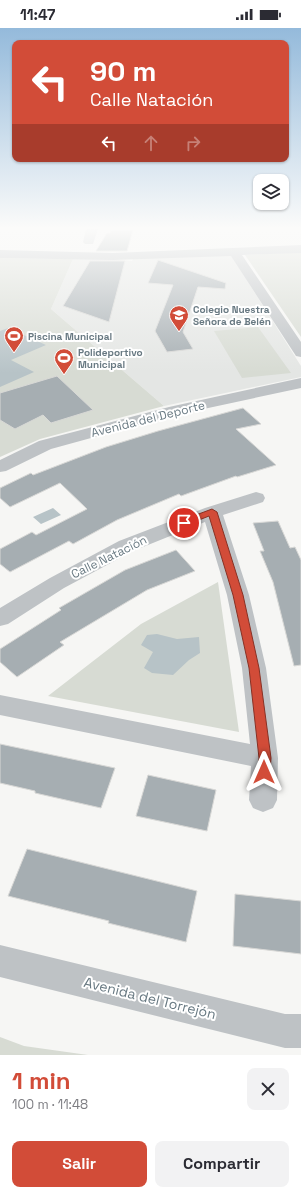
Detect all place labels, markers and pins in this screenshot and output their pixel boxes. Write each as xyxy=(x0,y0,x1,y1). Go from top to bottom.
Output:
place label: Colegio Nuestra Señora de Belén xyxy=(193,303,271,328)
school or university icon: Colegio Nuestra Señora de Belén xyxy=(168,304,190,332)
sports icon: Piscina Municipal xyxy=(3,325,25,353)
place label: Piscina Municipal xyxy=(28,330,112,343)
place label: Polideportivo Municipal xyxy=(78,346,143,371)
sports icon: Polideportivo Municipal xyxy=(53,347,75,375)
pin xyxy=(167,506,201,540)

